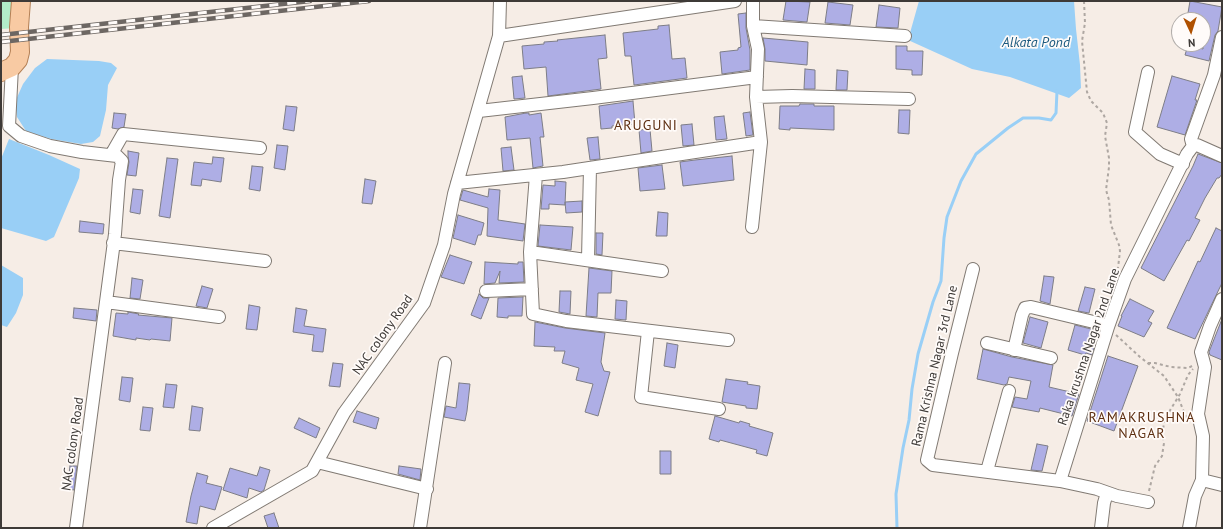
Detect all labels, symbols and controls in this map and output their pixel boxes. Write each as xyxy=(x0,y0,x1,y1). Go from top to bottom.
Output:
north arrow xyxy=(1171,12,1211,52)
water label: Alkata Pond xyxy=(1002,35,1070,51)
text: N xyxy=(1188,36,1196,50)
district label: ARUGUNI xyxy=(614,118,678,134)
street label: Raka krushna Nagar 2nd Lane xyxy=(1055,266,1123,428)
street label: Rama Krishna Nagar 3rd Lane xyxy=(909,284,961,448)
street label: NAC colony Road xyxy=(350,292,416,378)
street label: NAC colony Road xyxy=(59,396,87,492)
district label: RAMAKRUSHNA NAGAR xyxy=(1089,410,1195,442)

